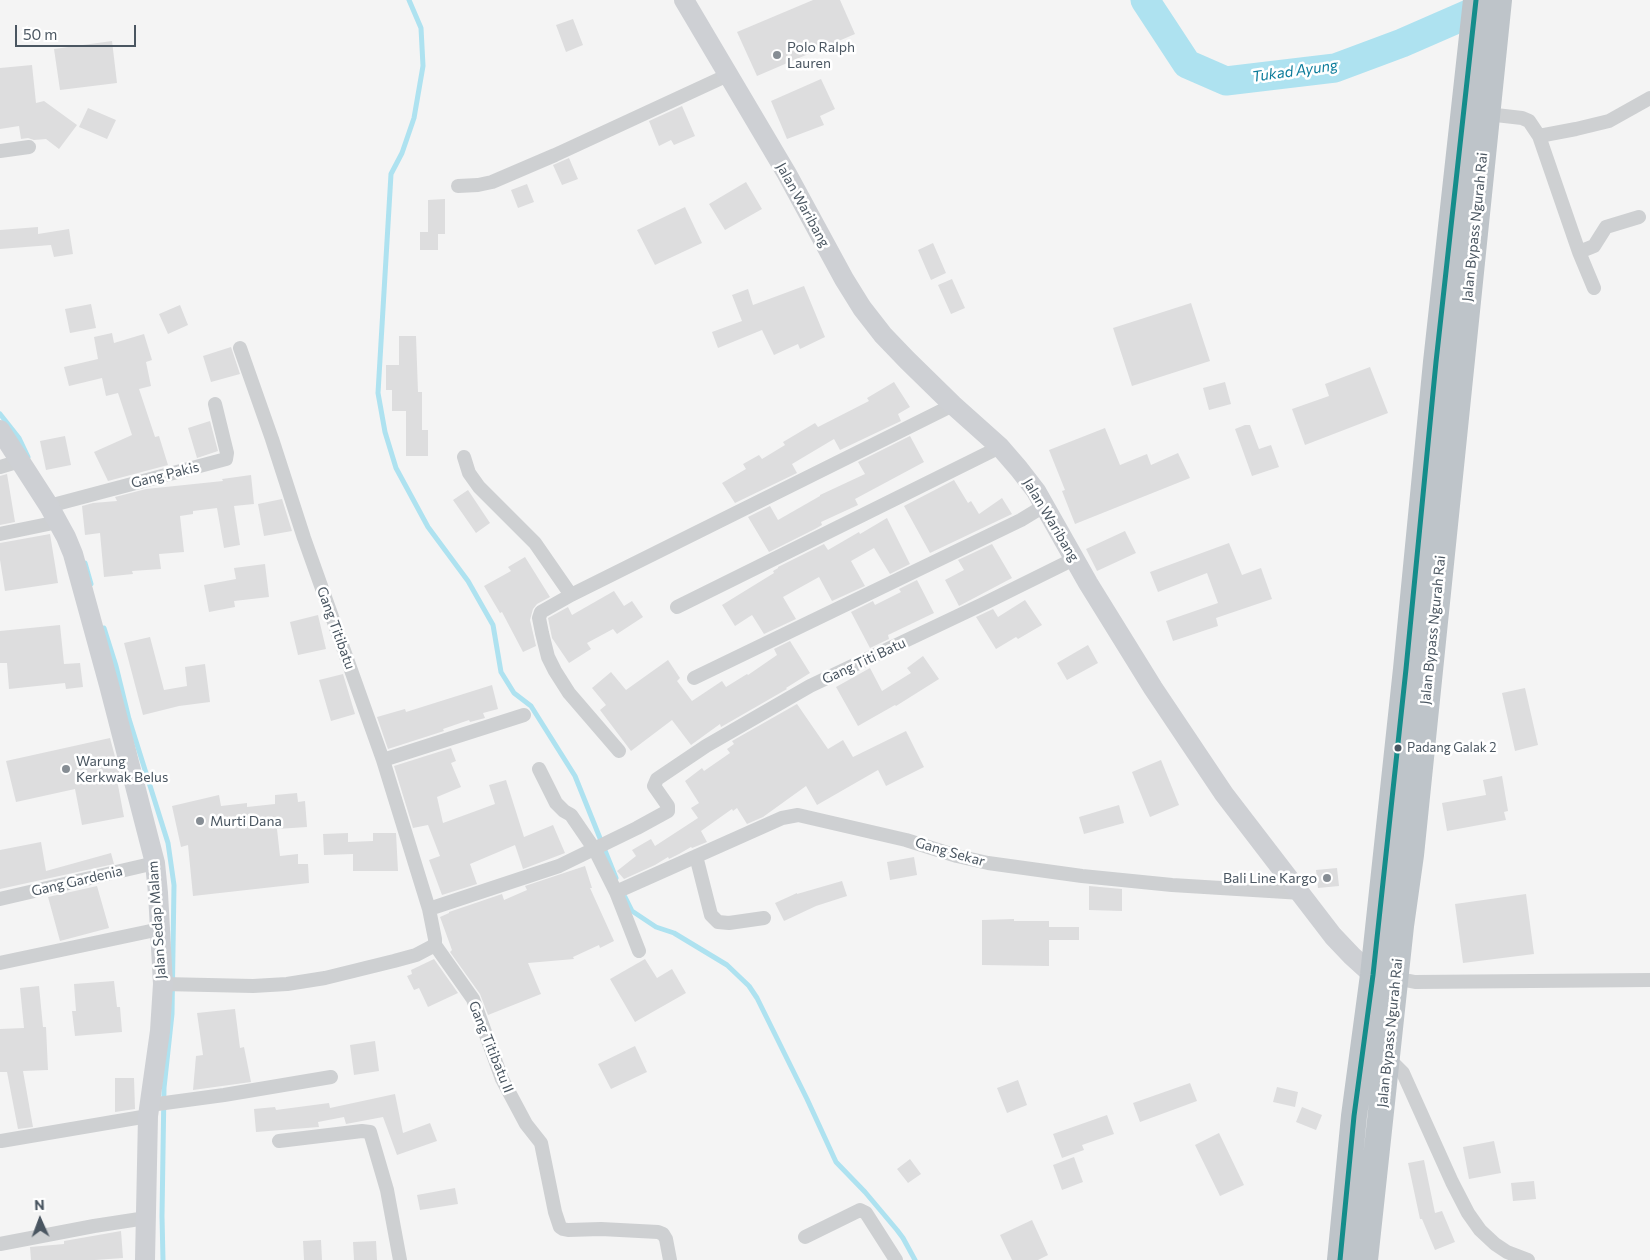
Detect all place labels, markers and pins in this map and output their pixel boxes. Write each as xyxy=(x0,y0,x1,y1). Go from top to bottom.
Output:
place label: Polo Ralph Lauren xyxy=(787,39,855,72)
marker: Polo Ralph Lauren xyxy=(771,49,783,61)
place label: Padang Galak 2 xyxy=(1407,740,1496,756)
marker: Padang Galak 2 xyxy=(1393,743,1403,753)
place label: Warung Kerkwak Belus xyxy=(76,753,168,786)
marker: Warung Kerkwak Belus xyxy=(60,763,72,775)
place label: Murti Dana xyxy=(210,813,282,829)
marker: Murti Dana xyxy=(194,815,206,827)
place label: Bali Line Kargo xyxy=(1223,870,1317,886)
marker: Bali Line Kargo xyxy=(1321,872,1333,884)

